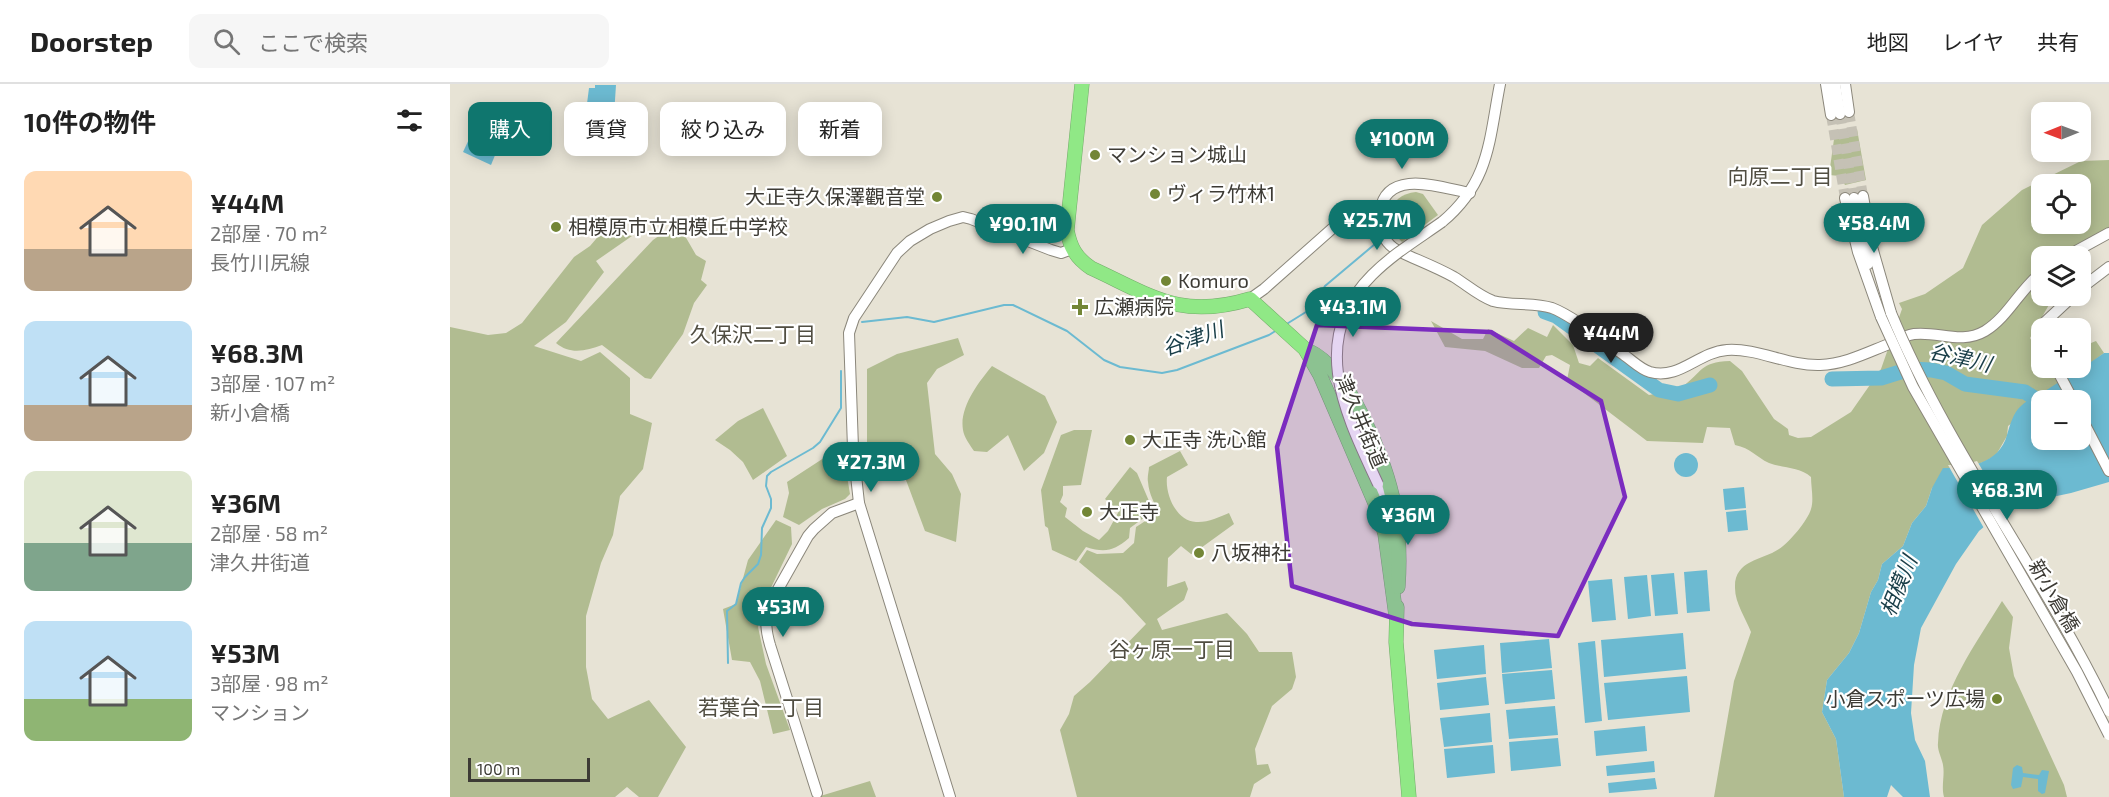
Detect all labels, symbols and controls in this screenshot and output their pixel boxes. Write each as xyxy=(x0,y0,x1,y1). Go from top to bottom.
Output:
search box xyxy=(189,14,609,68)
text: Doorstep xyxy=(30,24,153,58)
icon: search xyxy=(210,25,243,58)
text: ここで検索 xyxy=(258,29,368,55)
text: 地図 xyxy=(1867,29,1909,54)
text: レイヤ xyxy=(1942,29,2004,54)
text: 共有 xyxy=(2037,29,2079,54)
chip: 購入 xyxy=(468,102,552,156)
chip: 賃貸 xyxy=(564,102,648,156)
chip: 絞り込み xyxy=(660,102,786,156)
chip: 新着 xyxy=(798,102,882,156)
north arrow xyxy=(2031,102,2091,162)
map controls xyxy=(2031,102,2091,450)
icon: filters xyxy=(393,104,426,137)
text: 10件の物件 xyxy=(24,106,156,137)
pin: ¥100M xyxy=(1360,119,1444,170)
text: ¥100M xyxy=(1369,126,1435,150)
place label: マンション城山 xyxy=(1107,142,1247,166)
marker: マンション城山 xyxy=(1088,148,1102,162)
district label: 向原二丁目 xyxy=(1728,163,1833,188)
button: locate xyxy=(2031,174,2091,234)
place label: ヴィラ竹林1 xyxy=(1167,181,1275,205)
place label: 大正寺久保澤觀音堂 xyxy=(745,184,925,208)
text: ¥44M xyxy=(210,187,284,218)
marker: ヴィラ竹林1 xyxy=(1148,187,1162,201)
marker: 大正寺久保澤觀音堂 xyxy=(930,190,944,204)
icon: home xyxy=(72,195,144,267)
pin: ¥25.7M xyxy=(1328,200,1426,251)
pin: ¥58.4M xyxy=(1825,203,1923,254)
pin: ¥90.1M xyxy=(974,204,1072,255)
text: ¥25.7M xyxy=(1342,207,1412,231)
text: ¥58.4M xyxy=(1838,210,1910,234)
text: ¥90.1M xyxy=(989,211,1057,235)
place label: 相模原市立相模丘中学校 xyxy=(568,214,788,238)
marker: 相模原市立相模丘中学校 xyxy=(549,220,563,234)
text: 2部屋 · 70 m² xyxy=(210,221,327,245)
button: layers xyxy=(2031,246,2091,306)
text: 長竹川尻線 xyxy=(210,250,310,274)
place label: Komuro xyxy=(1178,268,1249,292)
marker: Komuro xyxy=(1159,274,1173,288)
pin: ¥43.1M xyxy=(1304,287,1402,338)
place label: 広瀬病院 xyxy=(1094,294,1174,318)
text: ¥43.1M xyxy=(1319,294,1387,318)
marker: 広瀬病院 xyxy=(1071,298,1089,316)
pin: ¥44M xyxy=(1575,313,1647,364)
water label: 谷津川 xyxy=(1159,315,1228,360)
button: + xyxy=(2031,318,2091,378)
text: ¥44M xyxy=(1582,320,1640,344)
district label: 久保沢二丁目 xyxy=(690,321,816,346)
text: ¥68.3M xyxy=(210,337,304,368)
water label: 谷津川 xyxy=(1927,337,1996,376)
icon: home xyxy=(72,345,144,417)
street label: 津久井街道 xyxy=(1331,370,1393,471)
text: 3部屋 · 107 m² xyxy=(210,371,335,395)
button: − xyxy=(2031,390,2091,450)
text: 新小倉橋 xyxy=(210,400,290,424)
place label: 大正寺 洗心館 xyxy=(1142,427,1266,451)
marker: 大正寺 洗心館 xyxy=(1123,433,1137,447)
pin: ¥27.3M xyxy=(822,442,920,493)
text: ¥27.3M xyxy=(836,449,906,473)
pin: ¥68.3M xyxy=(1958,470,2056,521)
text: ¥68.3M xyxy=(1971,477,2043,501)
text: ¥36M xyxy=(210,487,281,518)
icon: home xyxy=(72,495,144,567)
pin: ¥36M xyxy=(1372,495,1444,546)
place label: 大正寺 xyxy=(1099,499,1159,523)
text: ¥36M xyxy=(1381,502,1435,526)
marker: 大正寺 xyxy=(1080,505,1094,519)
text: 2部屋 · 58 m² xyxy=(210,521,328,545)
place label: 八坂神社 xyxy=(1211,540,1291,564)
marker: 八坂神社 xyxy=(1192,546,1206,560)
text: 津久井街道 xyxy=(210,550,310,574)
water label: 相模川 xyxy=(1874,550,1922,619)
street label: 新小倉橋 xyxy=(2024,555,2085,636)
pin: ¥53M xyxy=(747,587,819,638)
text: ¥53M xyxy=(756,594,810,618)
district label: 谷ヶ原一丁目 xyxy=(1109,636,1235,661)
text: ¥53M xyxy=(210,637,280,668)
icon: home xyxy=(72,645,144,717)
text: 3部屋 · 98 m² xyxy=(210,671,329,695)
place label: 小倉スポーツ広場 xyxy=(1825,686,1985,710)
marker: 小倉スポーツ広場 xyxy=(1990,692,2004,706)
district label: 若葉台一丁目 xyxy=(698,694,824,719)
text: マンション xyxy=(210,700,310,724)
scale bar xyxy=(468,755,590,782)
text: 100 m xyxy=(477,759,520,778)

